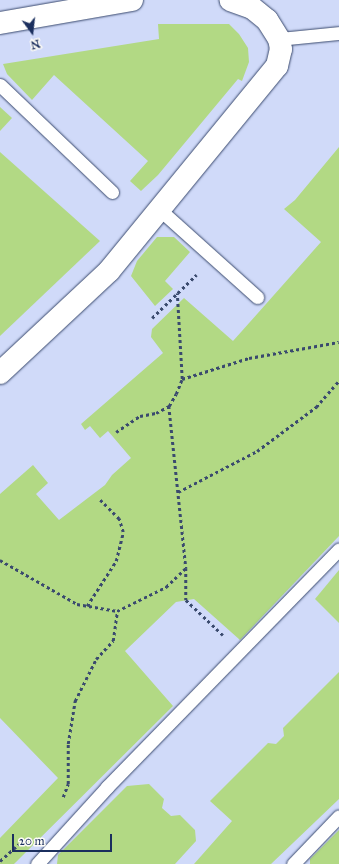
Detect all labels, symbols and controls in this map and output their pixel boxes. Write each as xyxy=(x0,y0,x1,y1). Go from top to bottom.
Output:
north arrow xyxy=(12,12,52,52)
text: N xyxy=(29,37,41,52)
scale bar xyxy=(14,826,114,852)
text: 20 m xyxy=(19,834,45,848)

